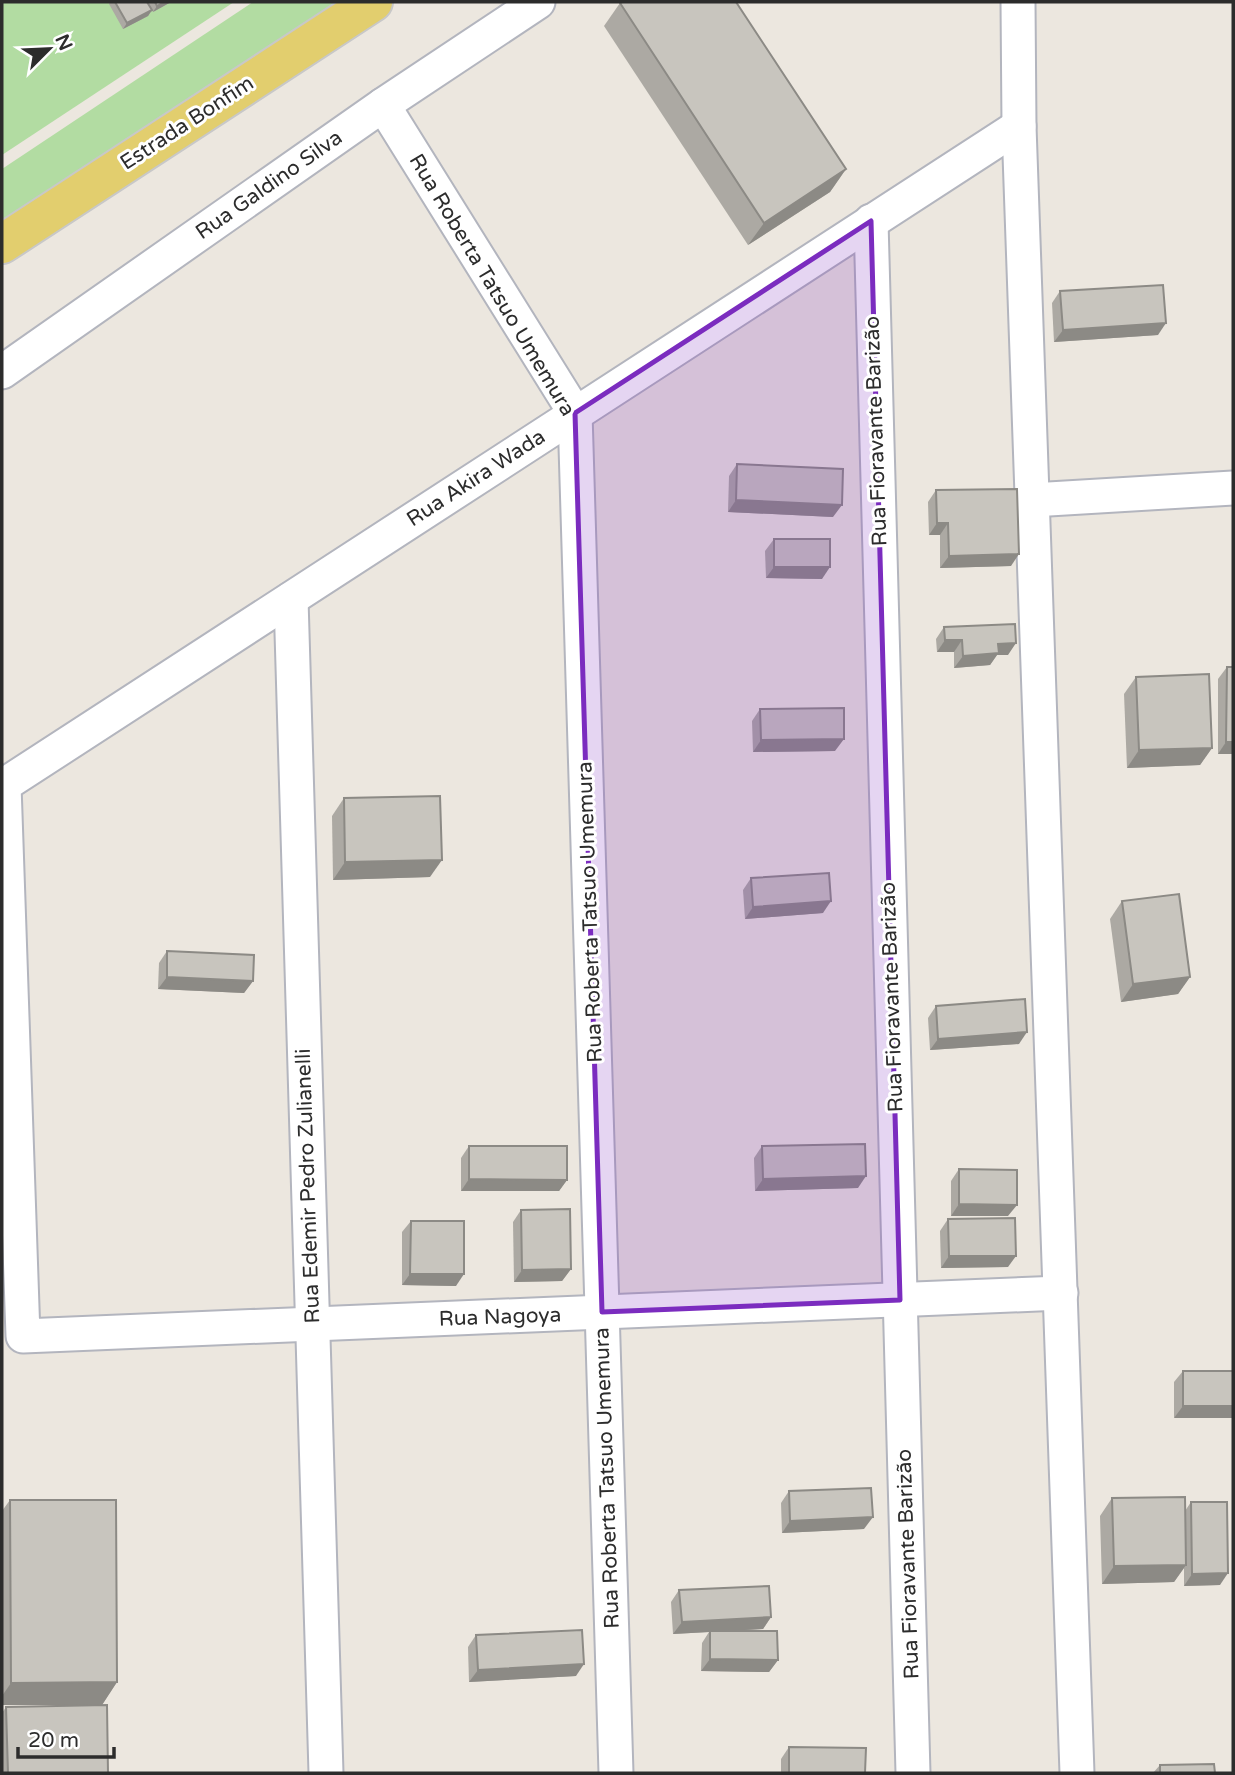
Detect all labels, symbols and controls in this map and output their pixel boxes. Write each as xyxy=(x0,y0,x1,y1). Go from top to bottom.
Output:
north arrow xyxy=(14,14,84,84)
text: N xyxy=(50,31,77,54)
street label: Estrada Bonfim xyxy=(116,71,258,175)
street label: Rua Galdino Silva xyxy=(191,125,347,245)
street label: Rua Roberta Tatsuo Umemura xyxy=(404,149,580,421)
street label: Rua Fioravante Barizão xyxy=(859,315,893,547)
street label: Rua Akira Wada xyxy=(402,424,550,532)
street label: Rua Roberta Tatsuo Umemura xyxy=(572,761,608,1063)
street label: Rua Fioravante Barizão xyxy=(875,881,909,1113)
street label: Rua Edemir Pedro Zulianelli xyxy=(291,1048,325,1324)
street label: Rua Nagoya xyxy=(438,1302,562,1332)
street label: Rua Roberta Tatsuo Umemura xyxy=(589,1327,625,1629)
street label: Rua Fioravante Barizão xyxy=(891,1448,925,1680)
scale bar xyxy=(18,1716,114,1760)
text: 20 m xyxy=(28,1728,79,1753)

